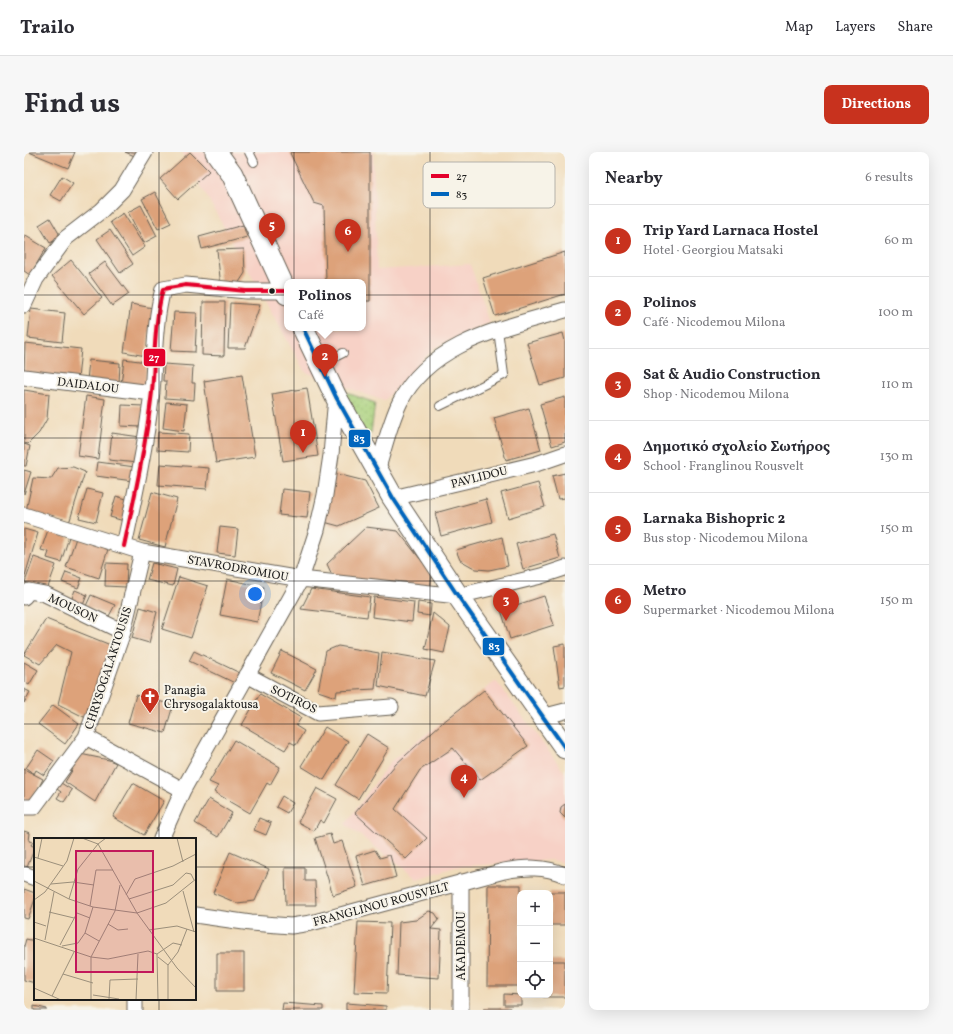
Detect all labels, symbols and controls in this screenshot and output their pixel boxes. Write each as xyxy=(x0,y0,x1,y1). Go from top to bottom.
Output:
text: Trailo xyxy=(20,15,75,41)
text: Map xyxy=(785,18,813,37)
text: Layers xyxy=(835,18,875,37)
text: Share xyxy=(897,18,933,37)
text: Find us xyxy=(24,85,120,124)
button: Directions xyxy=(824,85,929,124)
legend xyxy=(423,162,555,208)
text: Nearby xyxy=(605,167,663,190)
text: 6 results xyxy=(865,169,913,187)
text: 27 xyxy=(456,170,467,185)
text: 83 xyxy=(456,188,468,203)
pin: 5 xyxy=(259,213,285,246)
pin: 6 xyxy=(335,219,361,252)
text: Trip Yard Larnaca Hostel xyxy=(643,221,818,242)
text: 1 xyxy=(615,232,621,250)
text: 60 m xyxy=(885,232,913,250)
text: Hotel · Georgiou Matsaki xyxy=(643,242,783,260)
popup xyxy=(284,279,366,331)
unlabelled marker xyxy=(267,286,277,296)
text: Polinos xyxy=(298,286,352,307)
text: Polinos xyxy=(643,293,696,314)
text: 2 xyxy=(615,304,621,322)
text: 100 m xyxy=(878,304,913,322)
text: Café xyxy=(298,307,324,325)
text: Café · Nicodemou Milona xyxy=(643,314,786,332)
pin: 2 xyxy=(312,344,338,377)
line badge: 27 xyxy=(143,348,166,367)
text: 27 xyxy=(149,351,159,366)
text: Sat & Audio Construction xyxy=(643,365,821,386)
street label: DAIDALOU xyxy=(56,374,120,398)
text: 3 xyxy=(615,376,621,394)
text: 110 m xyxy=(881,376,913,394)
text: Shop · Nicodemou Milona xyxy=(643,386,789,404)
pin: 1 xyxy=(290,420,316,453)
line badge: 83 xyxy=(348,429,371,448)
text: 83 xyxy=(353,432,365,447)
text: Δημοτικό σχολείο Σωτήρος xyxy=(643,437,830,458)
text: 4 xyxy=(614,448,622,466)
text: 130 m xyxy=(880,448,913,466)
text: School · Franglinou Rousvelt xyxy=(643,458,804,476)
street label: PAVLIDOU xyxy=(449,463,509,493)
text: Larnaka Bishopric 2 xyxy=(643,509,785,530)
text: 5 xyxy=(615,520,621,538)
text: 150 m xyxy=(880,520,913,538)
text: Bus stop · Nicodemou Milona xyxy=(643,530,808,548)
street label: STAVRODROMIOU xyxy=(186,552,290,586)
text: Metro xyxy=(643,581,686,602)
your location xyxy=(245,584,265,604)
pin: 3 xyxy=(493,588,519,621)
street label: MOUSON xyxy=(45,591,100,627)
text: 6 xyxy=(614,592,622,610)
text: 150 m xyxy=(880,592,913,610)
text: Supermarket · Nicodemou Milona xyxy=(643,602,835,620)
street label: CHRYSOGALAKTOUSIS xyxy=(81,605,136,732)
line badge: 83 xyxy=(482,637,505,656)
text: 83 xyxy=(488,640,500,655)
street label: SOTIROS xyxy=(268,682,319,718)
place label: Panagia Chrysogalaktousa xyxy=(164,683,259,713)
church icon: Panagia Chrysogalaktousa xyxy=(139,686,161,714)
pin: 4 xyxy=(451,765,477,798)
inset map xyxy=(34,838,196,1000)
street label: FRANGLINOU ROUSVELT xyxy=(311,879,451,931)
map controls xyxy=(517,890,553,998)
button: + xyxy=(517,890,553,926)
street label: AKADEMOU xyxy=(454,911,470,981)
button: − xyxy=(517,926,553,962)
button: locate xyxy=(517,962,553,998)

